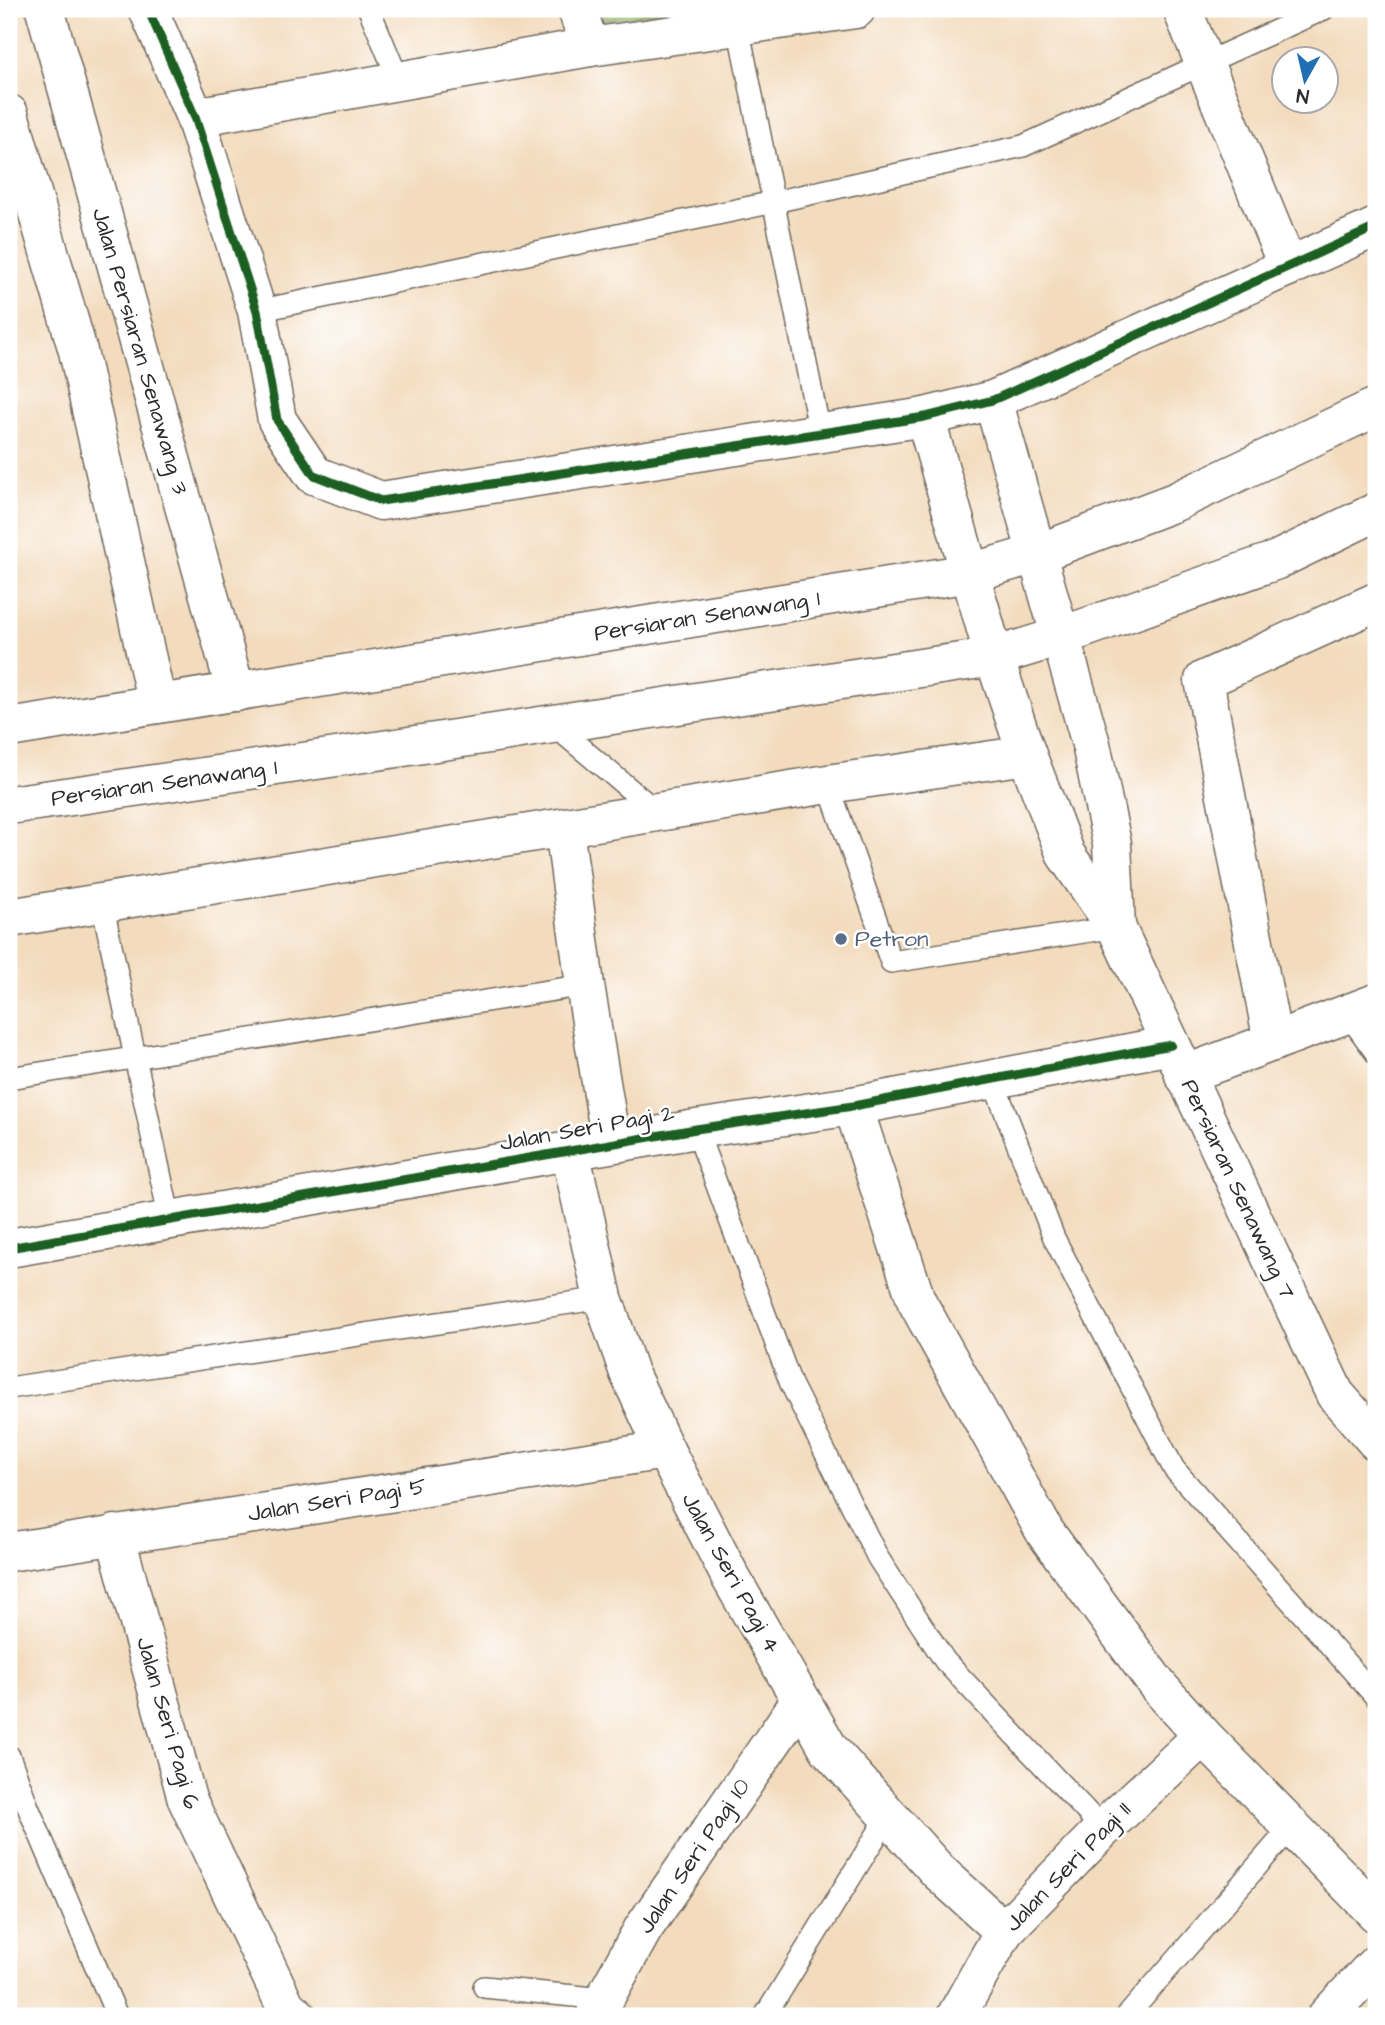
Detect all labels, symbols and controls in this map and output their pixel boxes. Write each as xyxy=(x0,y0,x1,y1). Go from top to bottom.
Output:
north arrow xyxy=(1270,46,1340,116)
text: N xyxy=(1295,81,1311,110)
street label: Jalan Persiaran Senawang 3 xyxy=(83,204,196,498)
street label: Persiaran Senawang 1 xyxy=(592,582,822,651)
street label: Persiaran Senawang 1 xyxy=(49,751,279,816)
place label: Petron xyxy=(855,923,929,955)
marker: Petron xyxy=(833,931,849,947)
street label: Persiaran Senawang 7 xyxy=(1172,1074,1303,1305)
street label: Jalan Seri Pagi 2 xyxy=(497,1097,677,1160)
street label: Jalan Seri Pagi 5 xyxy=(246,1470,428,1531)
street label: Jalan Seri Pagi 4 xyxy=(673,1487,789,1660)
street label: Jalan Seri Pagi 6 xyxy=(127,1633,208,1813)
street label: Jalan Seri Pagi 10 xyxy=(630,1772,759,1940)
street label: Jalan Seri Pagi 11 xyxy=(998,1795,1139,1940)

